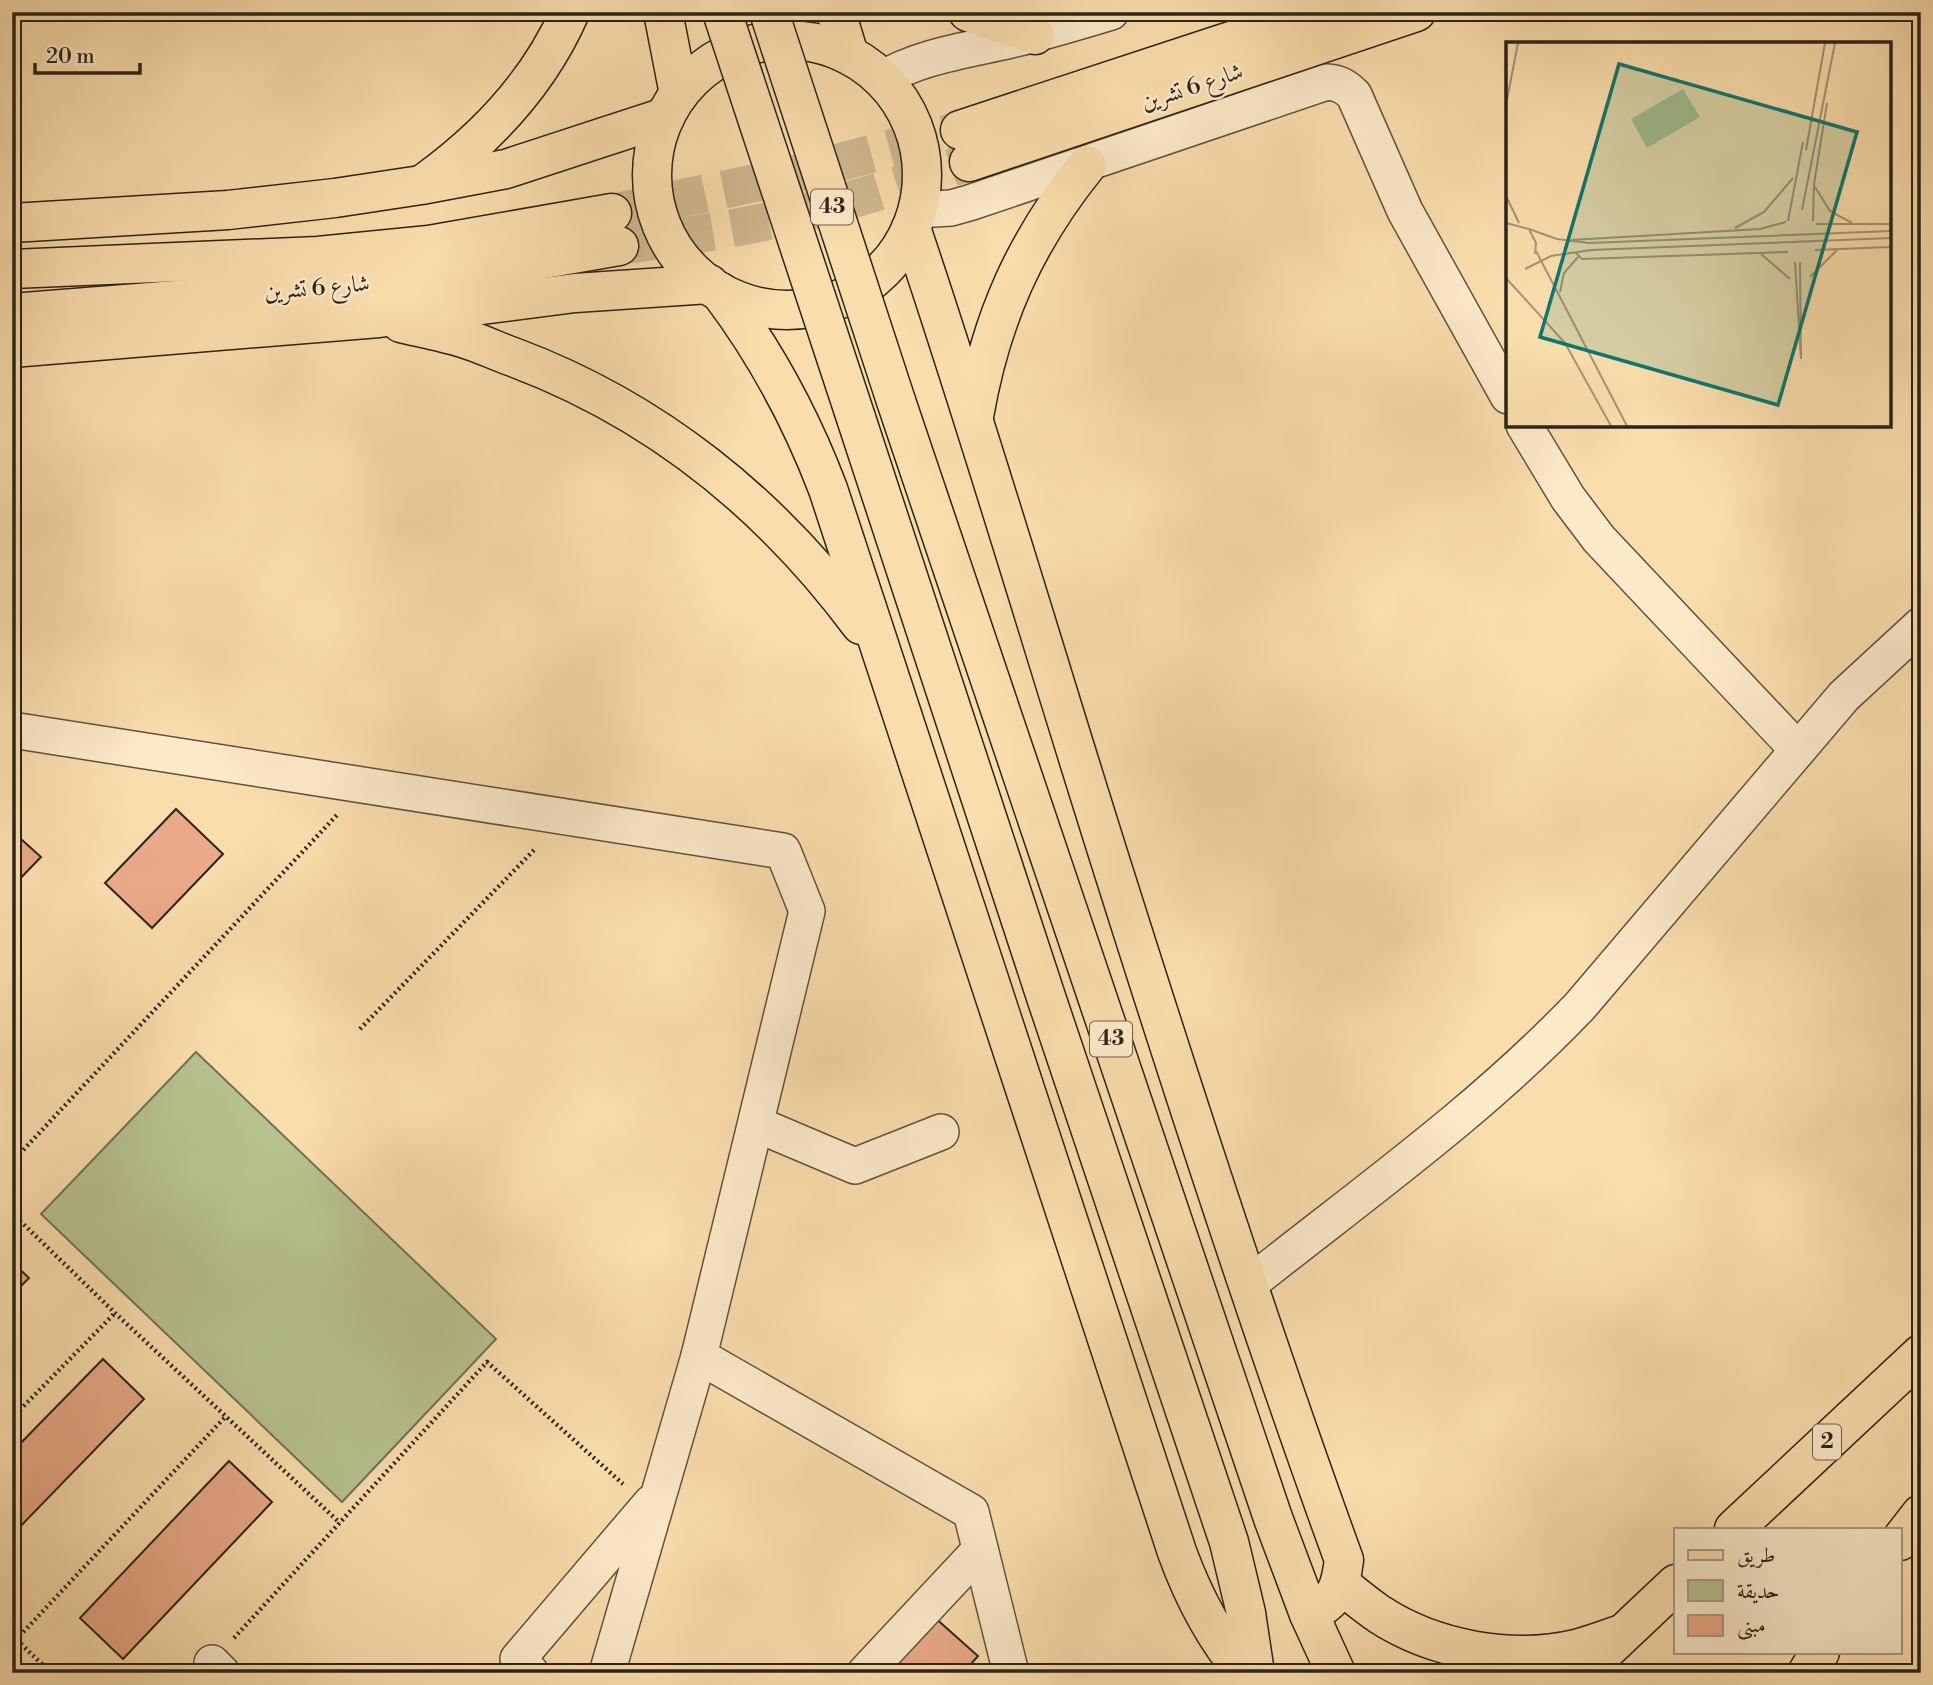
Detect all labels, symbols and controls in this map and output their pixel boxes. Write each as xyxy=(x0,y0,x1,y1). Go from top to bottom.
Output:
scale bar xyxy=(35,32,140,76)
inset map xyxy=(1506,42,1891,427)
text: 20 m xyxy=(46,44,95,70)
street label: شارع 6 تشرين xyxy=(1137,57,1248,121)
road number: 43 xyxy=(811,190,853,224)
street label: شارع 6 تشرين xyxy=(263,269,371,312)
road number: 43 xyxy=(1090,1021,1132,1056)
road number: 2 xyxy=(1813,1424,1841,1460)
legend xyxy=(1674,1528,1902,1654)
text: طريق xyxy=(1737,1543,1775,1569)
text: حديقة xyxy=(1737,1579,1780,1605)
text: مبنى xyxy=(1737,1613,1766,1640)

